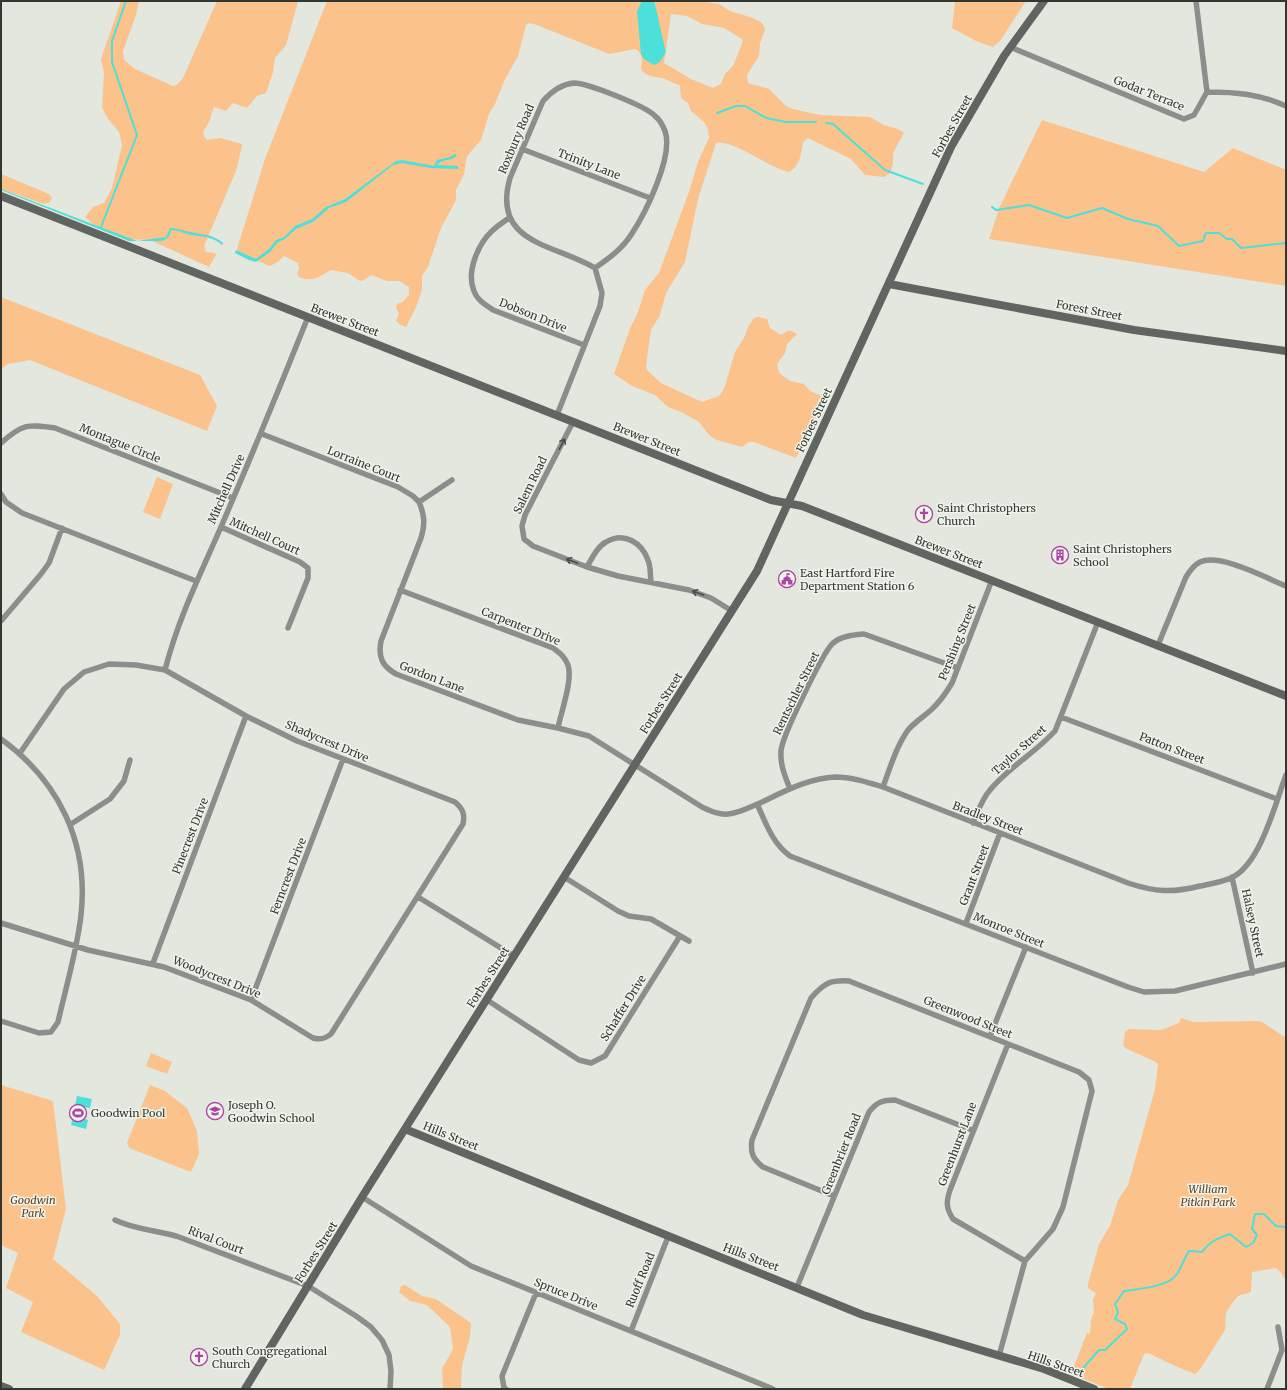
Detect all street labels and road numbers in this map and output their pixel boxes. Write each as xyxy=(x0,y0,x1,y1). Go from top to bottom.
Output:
street label: Godar Terrace xyxy=(1112,72,1187,114)
street label: Forbes Street xyxy=(929,92,975,160)
street label: Roxbury Road xyxy=(495,102,537,176)
street label: Trinity Lane xyxy=(556,146,623,183)
street label: Dobson Drive xyxy=(497,295,569,335)
street label: Forest Street xyxy=(1055,297,1124,323)
street label: Brewer Street xyxy=(309,301,382,340)
street label: Forbes Street xyxy=(793,385,835,455)
street label: Brewer Street xyxy=(611,419,684,459)
street label: Montague Circle xyxy=(77,420,163,466)
street label: Lorraine Court xyxy=(325,443,403,485)
street label: Mitchell Drive xyxy=(204,452,248,526)
street label: Salem Road xyxy=(510,454,550,516)
street label: Mitchell Court xyxy=(228,514,303,558)
street label: Brewer Street xyxy=(913,533,986,572)
street label: Pershing Street xyxy=(935,601,979,682)
street label: Carpenter Drive xyxy=(479,604,563,648)
street label: Rentschler Street xyxy=(770,648,823,737)
street label: Gordon Lane xyxy=(398,658,467,696)
street label: Forbes Street xyxy=(637,669,686,736)
street label: Shadycrest Drive xyxy=(283,717,371,765)
street label: Taylor Street xyxy=(989,722,1050,778)
street label: Patton Street xyxy=(1137,729,1207,767)
street label: Pinecrest Drive xyxy=(169,796,211,876)
street label: Bradley Street xyxy=(951,798,1026,838)
street label: Ferncrest Drive xyxy=(267,835,309,916)
street label: Grant Street xyxy=(956,842,992,907)
street label: Halsey Street xyxy=(1239,887,1267,959)
street label: Monroe Street xyxy=(971,909,1047,951)
street label: Forbes Street xyxy=(464,943,513,1010)
street label: Woodycrest Drive xyxy=(170,953,263,1001)
street label: Schaffer Drive xyxy=(597,972,649,1044)
street label: Greenwood Street xyxy=(922,993,1015,1041)
street label: Greenhurst Lane xyxy=(935,1100,979,1188)
street label: Greenbrier Road xyxy=(818,1111,864,1197)
street label: Hills Street xyxy=(421,1119,481,1154)
street label: Forbes Street xyxy=(292,1218,341,1285)
street label: Rival Court xyxy=(186,1223,247,1257)
street label: Hills Street xyxy=(721,1240,782,1274)
street label: Ruoff Road xyxy=(623,1250,658,1310)
street label: Spruce Drive xyxy=(532,1275,600,1313)
street label: Hills Street xyxy=(1026,1348,1087,1380)

